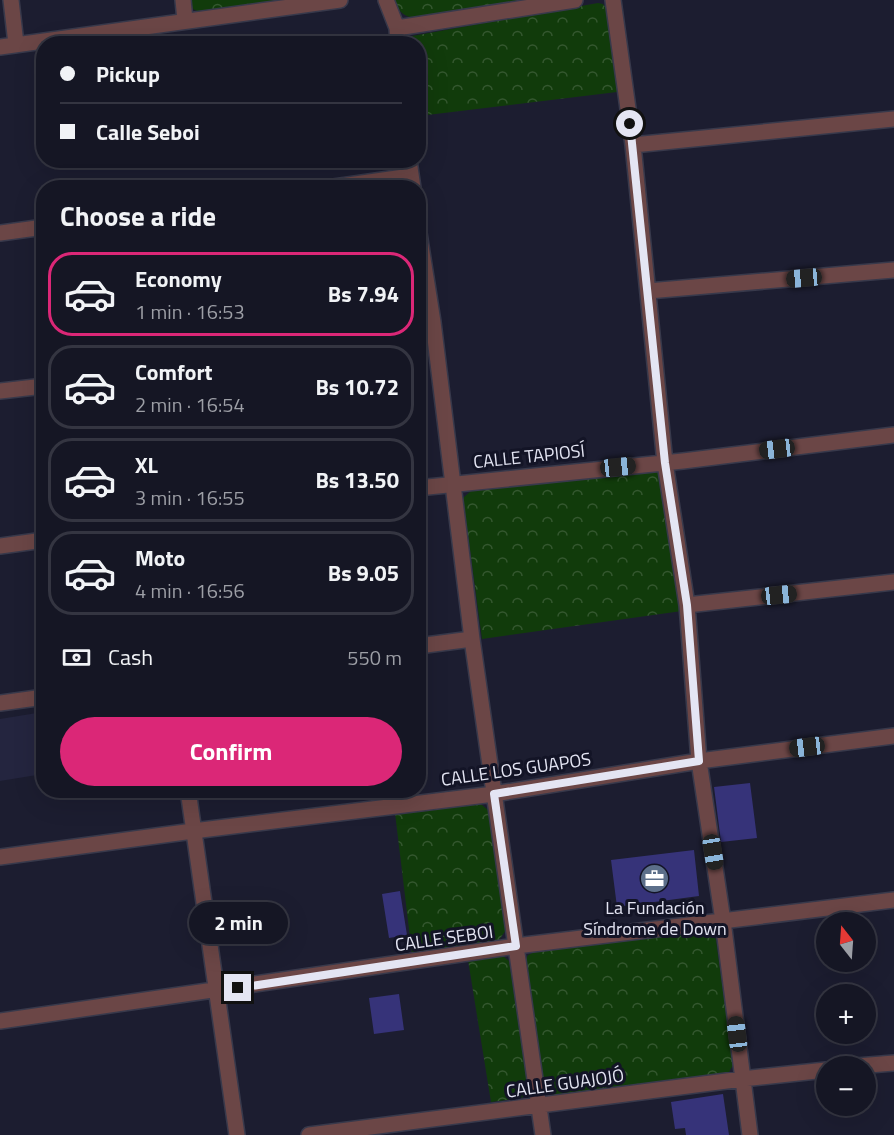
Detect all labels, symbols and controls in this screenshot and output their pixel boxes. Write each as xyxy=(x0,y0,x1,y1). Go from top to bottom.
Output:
text: Pickup xyxy=(96,57,160,91)
route start xyxy=(616,110,643,137)
text: Calle Seboi xyxy=(96,115,200,149)
text: Choose a ride xyxy=(60,195,216,236)
text: Economy xyxy=(135,262,222,296)
icon: car xyxy=(63,267,117,321)
car xyxy=(785,267,823,289)
text: Bs 7.94 xyxy=(328,277,399,311)
text: 1 min · 16:53 xyxy=(135,296,245,327)
text: Comfort xyxy=(135,355,213,389)
icon: car xyxy=(63,360,117,414)
text: Bs 10.72 xyxy=(315,370,399,404)
text: 2 min · 16:54 xyxy=(135,389,245,420)
street label: CALLE TAPIOSÍ xyxy=(472,437,587,475)
car xyxy=(758,438,796,460)
text: XL xyxy=(135,448,158,482)
icon: car xyxy=(63,453,117,507)
car xyxy=(599,456,637,478)
text: Bs 13.50 xyxy=(315,463,399,497)
text: 3 min · 16:55 xyxy=(135,482,245,513)
text: Moto xyxy=(135,541,185,575)
icon: car xyxy=(63,546,117,600)
text: Bs 9.05 xyxy=(328,556,399,590)
text: 4 min · 16:56 xyxy=(135,575,245,606)
car xyxy=(760,584,798,606)
text: Cash xyxy=(108,640,153,674)
icon: cash xyxy=(60,641,93,674)
text: 550 m xyxy=(347,642,402,673)
button: Confirm xyxy=(60,717,402,786)
car xyxy=(788,736,826,758)
street label: CALLE LOS GUAPOS xyxy=(439,745,593,793)
car xyxy=(701,833,725,871)
office icon: La Fundación Síndrome de Down xyxy=(639,862,671,894)
place label: La Fundación Síndrome de Down xyxy=(583,894,727,942)
callout: 2 min xyxy=(188,901,288,943)
text: 2 min xyxy=(214,907,263,938)
north arrow xyxy=(816,912,876,972)
map controls xyxy=(816,912,876,1116)
street label: CALLE SEBOI xyxy=(393,918,495,958)
route end xyxy=(224,974,251,1001)
button: + xyxy=(816,984,876,1044)
car xyxy=(726,1015,748,1053)
button: − xyxy=(816,1056,876,1116)
street label: CALLE GUAJOJÓ xyxy=(504,1061,626,1105)

